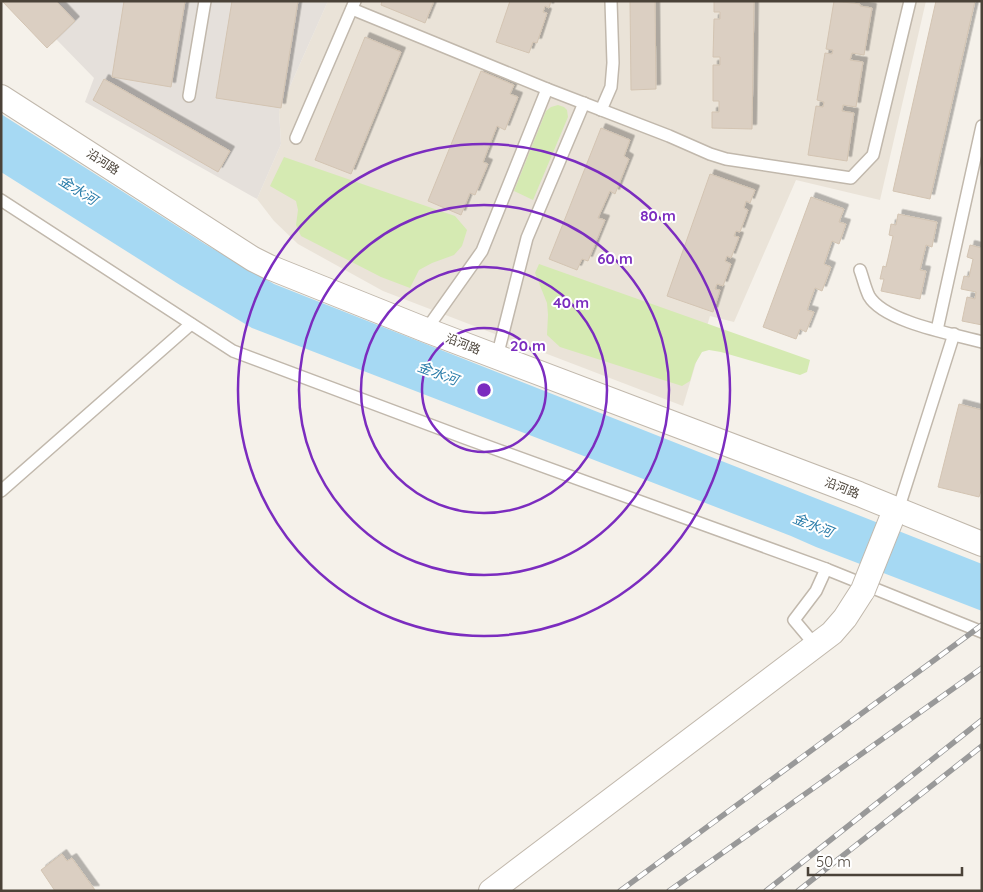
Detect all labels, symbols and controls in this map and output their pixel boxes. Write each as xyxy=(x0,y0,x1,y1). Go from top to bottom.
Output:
street label: 沿河路 xyxy=(84,145,122,178)
water label: 金水河 xyxy=(55,171,103,210)
text: 80 m xyxy=(640,206,676,225)
text: 60 m xyxy=(597,249,633,268)
text: 40 m xyxy=(553,293,589,312)
street label: 沿河路 xyxy=(444,330,483,357)
text: 20 m xyxy=(510,336,546,355)
water label: 金水河 xyxy=(415,357,464,390)
centre of rings xyxy=(475,381,493,399)
street label: 沿河路 xyxy=(823,474,862,501)
water label: 金水河 xyxy=(790,509,839,542)
scale bar xyxy=(808,844,962,876)
text: 50 m xyxy=(816,852,851,871)

